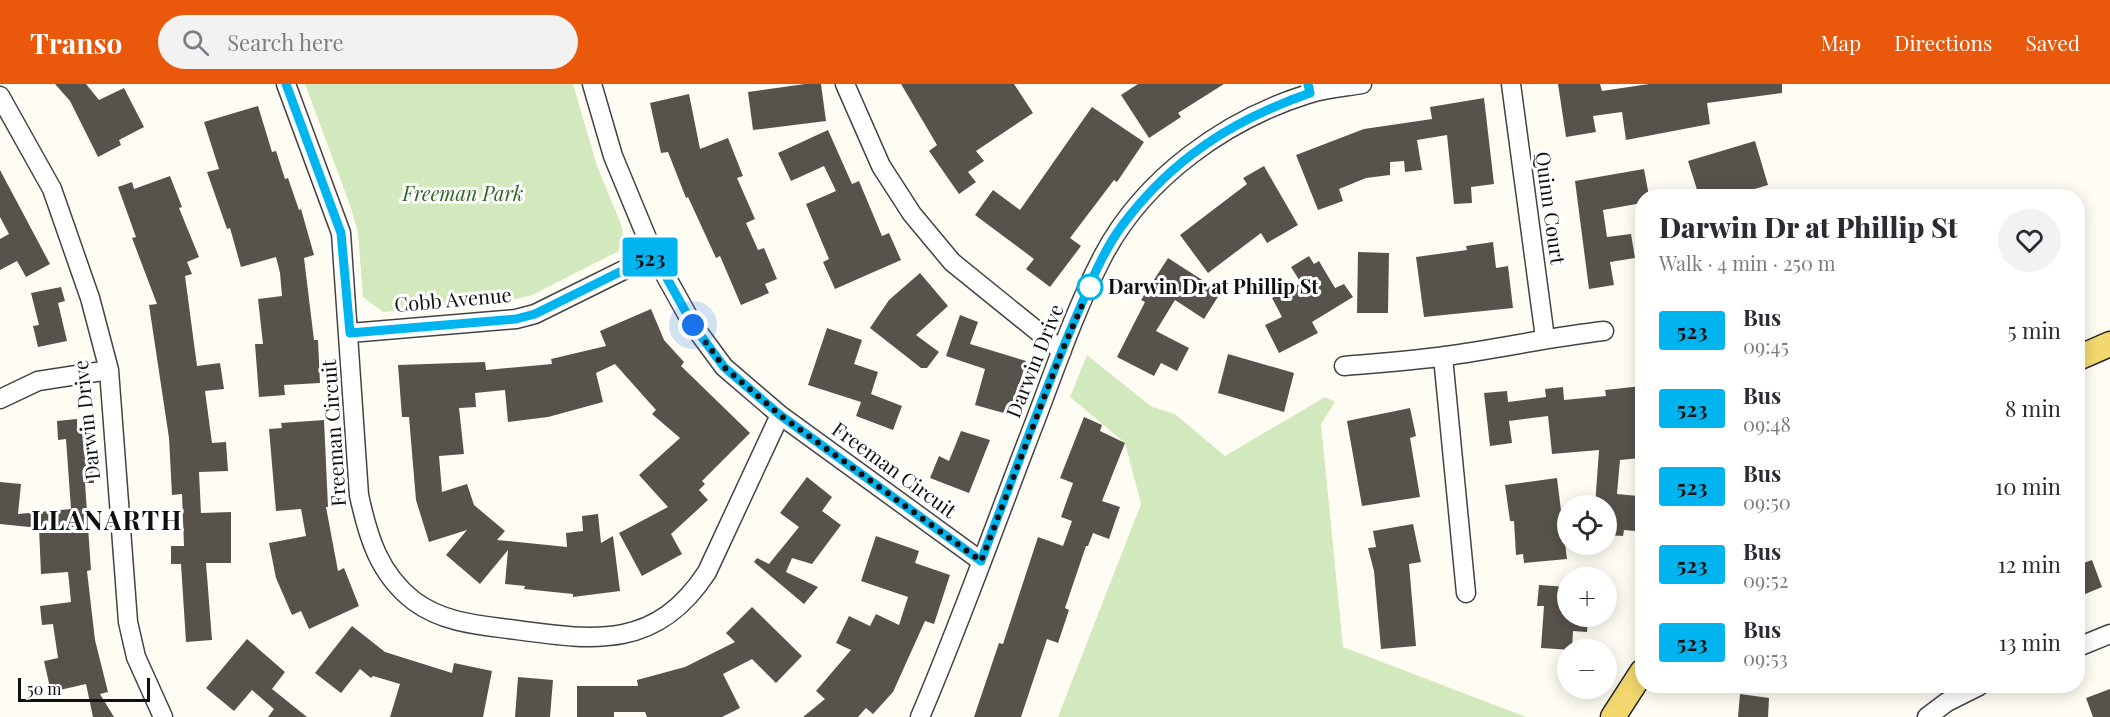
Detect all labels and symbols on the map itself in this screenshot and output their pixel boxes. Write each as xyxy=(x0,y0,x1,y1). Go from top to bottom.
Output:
street label: Quinn Court xyxy=(1530,150,1573,267)
park label: Freeman Park xyxy=(402,179,523,206)
line badge: 523 xyxy=(616,238,684,276)
place label: Darwin Dr at Phillip St xyxy=(1108,272,1319,299)
marker: Darwin Dr at Phillip St xyxy=(1077,274,1103,300)
street label: Cobb Avenue xyxy=(393,280,513,317)
street label: Darwin Drive xyxy=(999,300,1069,421)
your location xyxy=(678,310,708,340)
street label: Freeman Circuit xyxy=(314,358,351,507)
street label: Darwin Drive xyxy=(66,359,105,481)
street label: Freeman Circuit xyxy=(827,415,963,523)
district label: LLANARTH xyxy=(31,502,183,537)
scale bar xyxy=(18,675,150,702)

